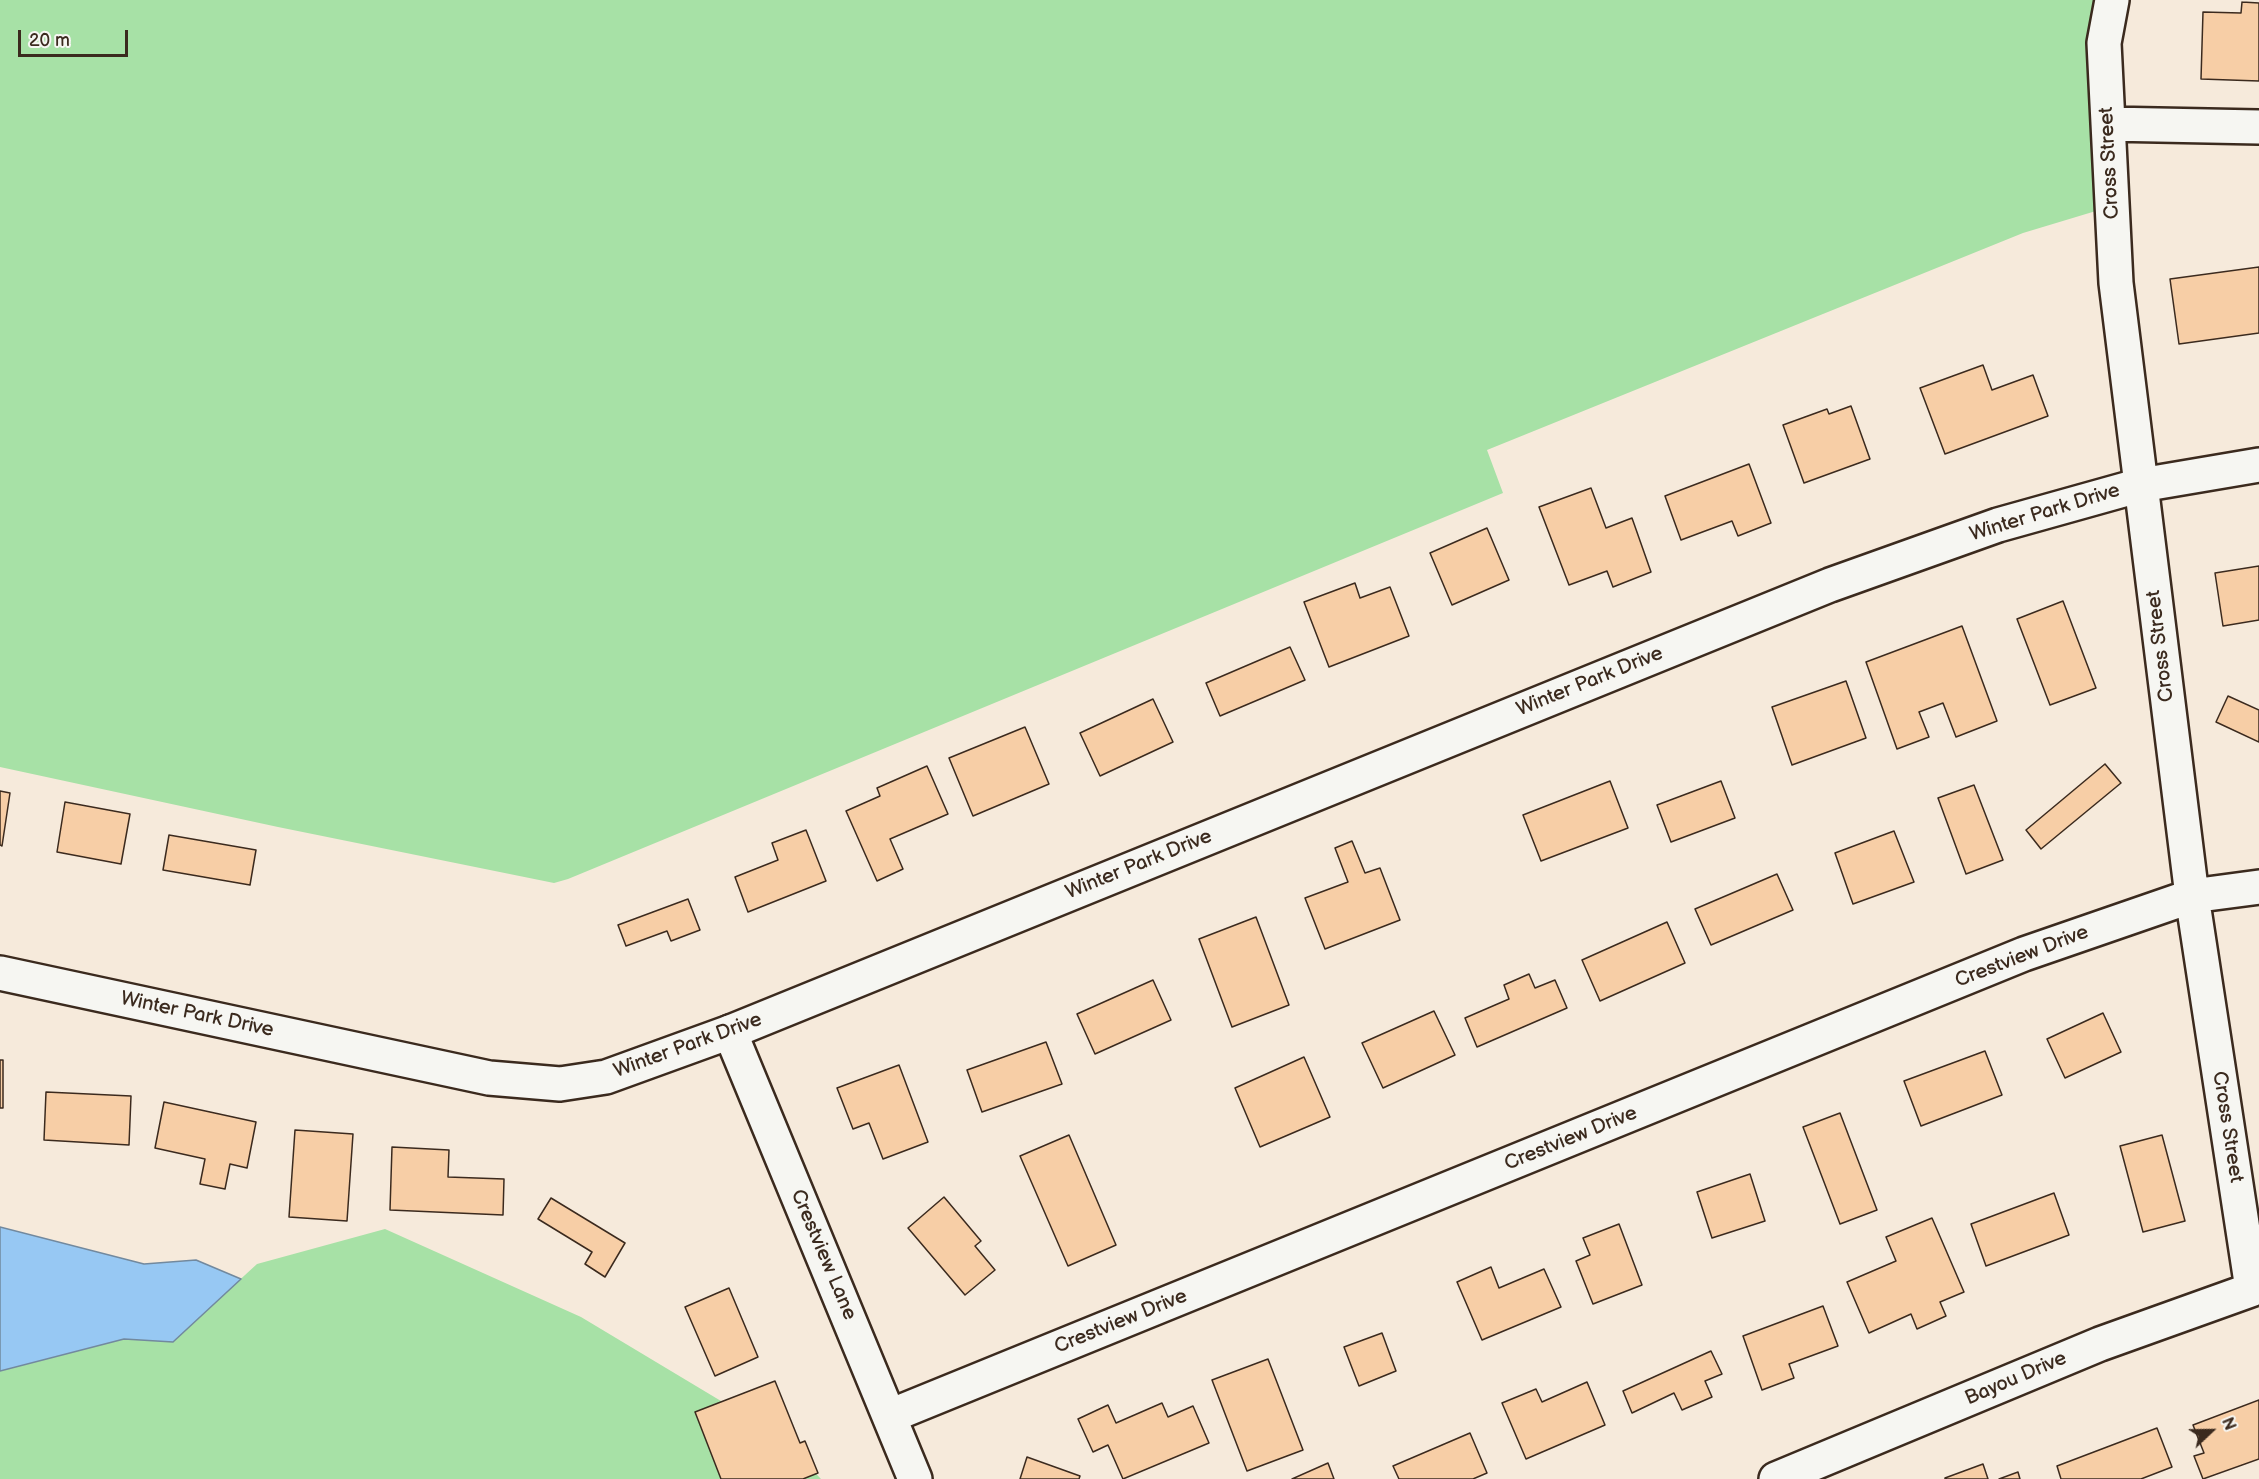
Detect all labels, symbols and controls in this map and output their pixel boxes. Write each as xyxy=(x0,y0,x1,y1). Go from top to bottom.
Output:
scale bar xyxy=(21,18,130,56)
text: 20 m xyxy=(29,30,70,51)
street label: Cross Street xyxy=(2095,106,2125,220)
street label: Winter Park Drive xyxy=(1967,479,2123,547)
street label: Cross Street xyxy=(2142,589,2180,703)
street label: Winter Park Drive xyxy=(1513,642,1667,722)
street label: Winter Park Drive xyxy=(1062,825,1216,905)
street label: Crestview Drive xyxy=(1952,921,2092,993)
street label: Winter Park Drive xyxy=(118,987,276,1043)
street label: Winter Park Drive xyxy=(611,1008,765,1084)
street label: Cross Street xyxy=(2206,1070,2248,1184)
street label: Crestview Drive xyxy=(1501,1101,1641,1177)
street label: Crestview Lane xyxy=(785,1186,861,1324)
street label: Crestview Drive xyxy=(1051,1284,1191,1360)
street label: Bayou Drive xyxy=(1961,1347,2071,1411)
north arrow xyxy=(2181,1401,2241,1461)
text: N xyxy=(2217,1415,2239,1433)

